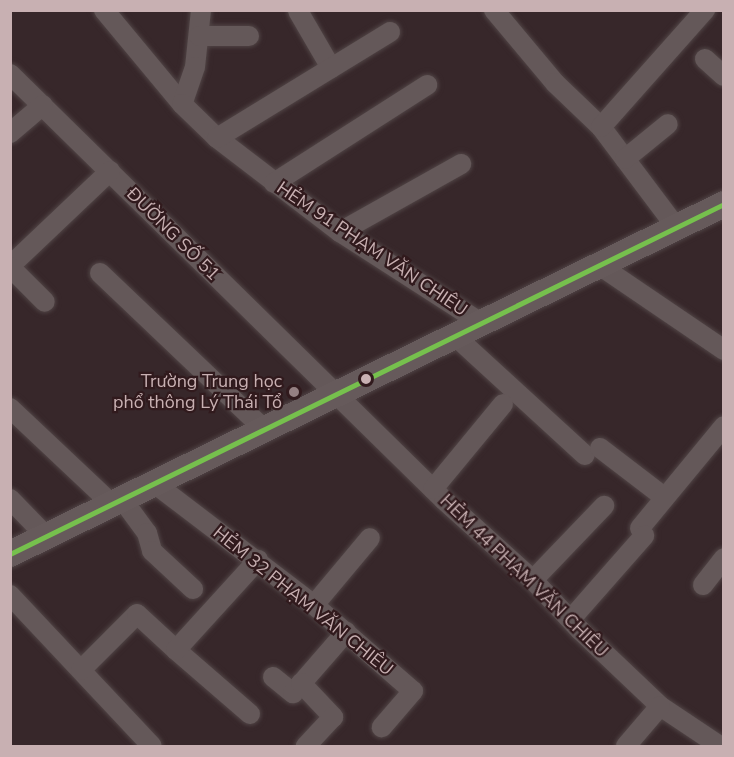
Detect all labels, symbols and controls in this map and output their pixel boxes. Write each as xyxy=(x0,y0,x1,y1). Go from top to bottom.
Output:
street label: HẺM 91 PHẠM VĂN CHIÊU xyxy=(273,177,471,321)
street label: ĐƯỜNG SỐ 51 xyxy=(122,183,224,285)
place label: Trường Trung học phổ thông Lý Thái Tổ xyxy=(113,371,282,413)
unlabelled marker xyxy=(360,373,372,385)
marker: Trường Trung học phổ thông Lý Thái Tổ xyxy=(287,385,301,399)
street label: HẺM 44 PHẠM VĂN CHIÊU xyxy=(436,490,612,662)
street label: HẺM 32 PHẠM VĂN CHIÊU xyxy=(209,522,397,680)

